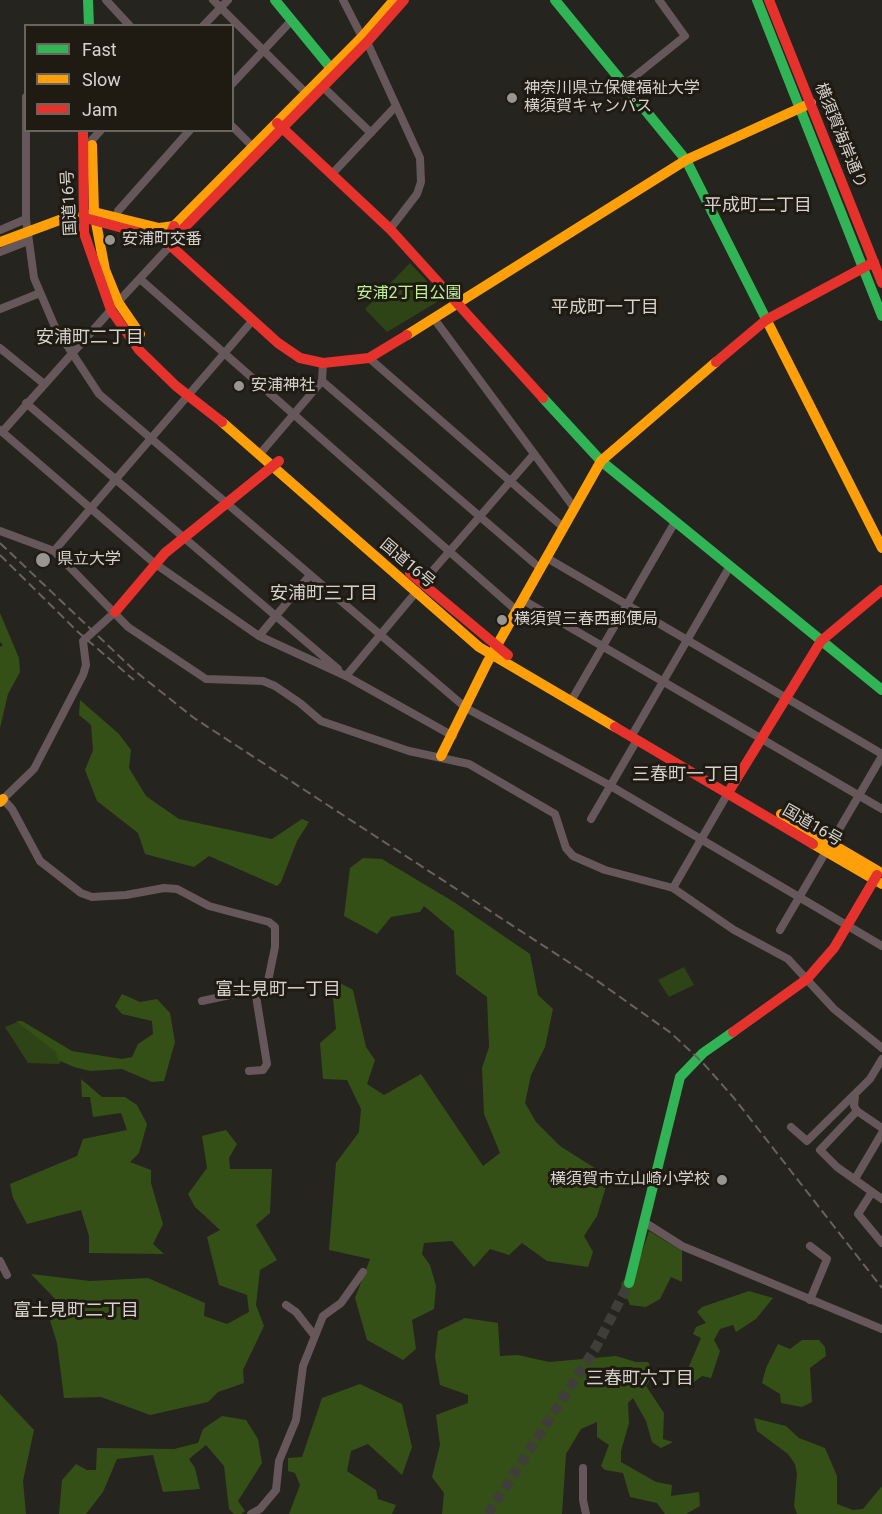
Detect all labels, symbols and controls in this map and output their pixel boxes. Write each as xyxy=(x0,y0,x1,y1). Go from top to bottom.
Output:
legend xyxy=(24,24,234,132)
text: Fast xyxy=(82,39,117,60)
text: Slow xyxy=(82,69,121,90)
place label: 神奈川県立保健福祉大学 横須賀キャンパス xyxy=(524,79,700,117)
street label: 横須賀海岸通り xyxy=(810,80,870,192)
marker: 神奈川県立保健福祉大学 横須賀キャンパス xyxy=(505,91,519,105)
text: Jam xyxy=(82,99,118,120)
street label: 国道16号 xyxy=(59,170,81,236)
district label: 平成町二丁目 xyxy=(704,195,812,217)
place label: 安浦町交番 xyxy=(122,230,202,250)
marker: 安浦町交番 xyxy=(103,233,117,247)
park label: 安浦2丁目公園 xyxy=(357,284,461,304)
district label: 平成町一丁目 xyxy=(551,297,659,319)
district label: 安浦町二丁目 xyxy=(36,327,144,349)
place label: 安浦神社 xyxy=(251,376,315,396)
marker: 安浦神社 xyxy=(232,379,246,393)
street label: 国道16号 xyxy=(376,535,438,593)
place label: 県立大学 xyxy=(57,550,121,570)
marker: 県立大学 xyxy=(34,551,52,569)
district label: 安浦町三丁目 xyxy=(270,583,378,605)
place label: 横須賀三春西郵便局 xyxy=(514,610,658,630)
marker: 横須賀三春西郵便局 xyxy=(495,613,509,627)
district label: 三春町一丁目 xyxy=(632,764,740,786)
street label: 国道16号 xyxy=(779,801,845,851)
district label: 富士見町一丁目 xyxy=(215,979,341,1001)
place label: 横須賀市立山崎小学校 xyxy=(550,1170,710,1190)
marker: 横須賀市立山崎小学校 xyxy=(715,1173,729,1187)
district label: 富士見町二丁目 xyxy=(13,1300,139,1322)
district label: 三春町六丁目 xyxy=(586,1368,694,1390)

